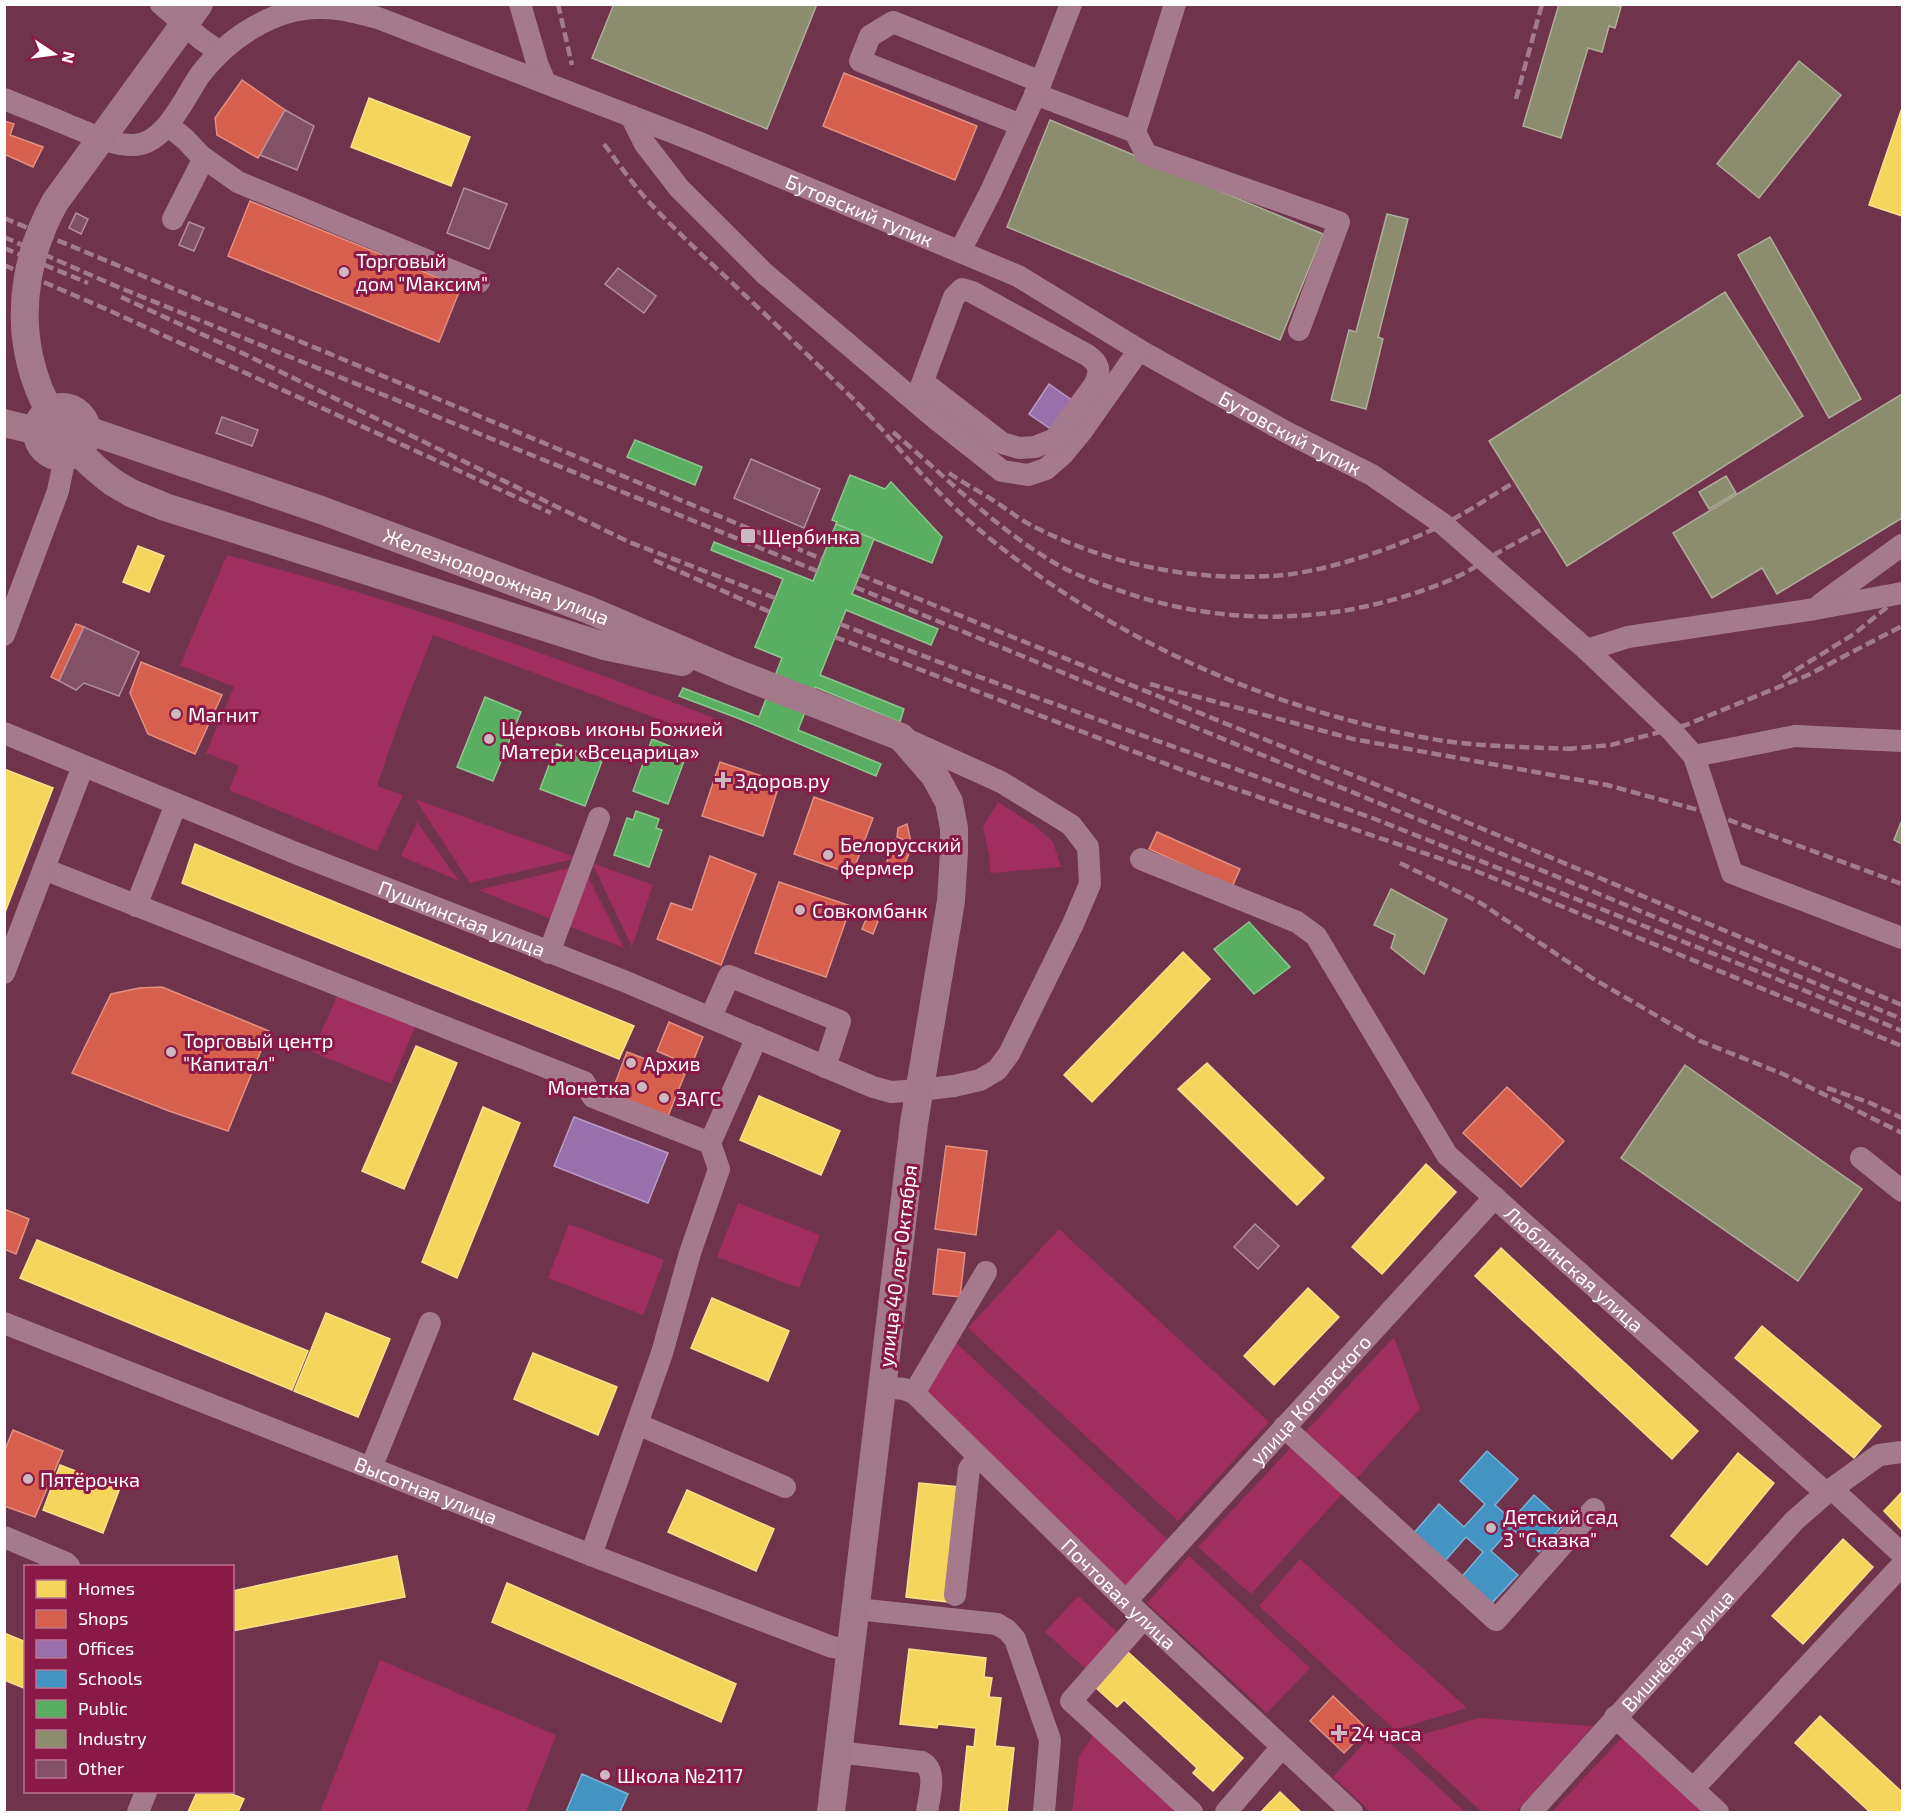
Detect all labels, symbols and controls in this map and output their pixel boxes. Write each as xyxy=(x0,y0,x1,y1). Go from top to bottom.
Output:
north arrow xyxy=(24,24,84,84)
text: N xyxy=(59,50,80,65)
street label: Бутовский тупик xyxy=(782,168,937,251)
place label: Торговый дом "Максим" xyxy=(356,248,488,295)
marker: Торговый дом "Максим" xyxy=(337,265,351,279)
street label: Бутовский тупик xyxy=(1215,385,1366,480)
street label: Железнодорожная улица xyxy=(380,523,613,629)
place label: Щербинка xyxy=(762,524,860,548)
marker: Щербинка xyxy=(739,527,757,545)
place label: Магнит xyxy=(188,702,259,726)
marker: Магнит xyxy=(169,707,183,721)
place label: Церковь иконы Божией Матери «Всецарица» xyxy=(501,716,723,763)
marker: Церковь иконы Божией Матери «Всецарица» xyxy=(482,732,496,746)
place label: Здоров.ру xyxy=(735,768,830,793)
marker: Здоров.ру xyxy=(716,773,730,787)
place label: Белорусский фермер xyxy=(840,832,961,879)
marker: Белорусский фермер xyxy=(821,848,835,862)
street label: Пушкинская улица xyxy=(375,875,549,961)
place label: Совкомбанк xyxy=(812,898,928,922)
marker: Совкомбанк xyxy=(793,903,807,917)
place label: Торговый центр "Капитал" xyxy=(183,1028,333,1075)
marker: Торговый центр "Капитал" xyxy=(164,1045,178,1059)
place label: Архив xyxy=(643,1051,701,1075)
marker: Архив xyxy=(624,1056,638,1070)
place label: Монетка xyxy=(547,1075,630,1099)
marker: Монетка xyxy=(635,1080,649,1094)
place label: ЗАГС xyxy=(676,1086,721,1110)
marker: ЗАГС xyxy=(657,1091,671,1105)
street label: улица 40 лет Октября xyxy=(873,1163,922,1369)
street label: Люблинская улица xyxy=(1500,1201,1649,1337)
street label: улица Котовского xyxy=(1245,1329,1376,1470)
street label: Высотная улица xyxy=(351,1451,501,1529)
place label: Пятёрочка xyxy=(40,1467,140,1491)
marker: Пятёрочка xyxy=(21,1472,35,1486)
place label: Детский сад 3 "Сказка" xyxy=(1503,1504,1618,1551)
marker: Детский сад 3 "Сказка" xyxy=(1484,1521,1498,1535)
street label: Почтовая улица xyxy=(1057,1533,1182,1654)
legend xyxy=(24,1565,234,1793)
text: Homes xyxy=(78,1577,135,1599)
street label: Вишнёвая улица xyxy=(1616,1584,1738,1716)
text: Shops xyxy=(78,1607,128,1629)
text: Offices xyxy=(78,1637,134,1659)
text: Schools xyxy=(78,1667,142,1689)
text: Public xyxy=(78,1697,128,1719)
place label: 24 часа xyxy=(1351,1721,1422,1745)
marker: 24 часа xyxy=(1332,1726,1346,1740)
text: Industry xyxy=(78,1727,147,1749)
text: Other xyxy=(78,1757,124,1779)
place label: Школа №2117 xyxy=(617,1763,743,1787)
marker: Школа №2117 xyxy=(598,1768,612,1782)

